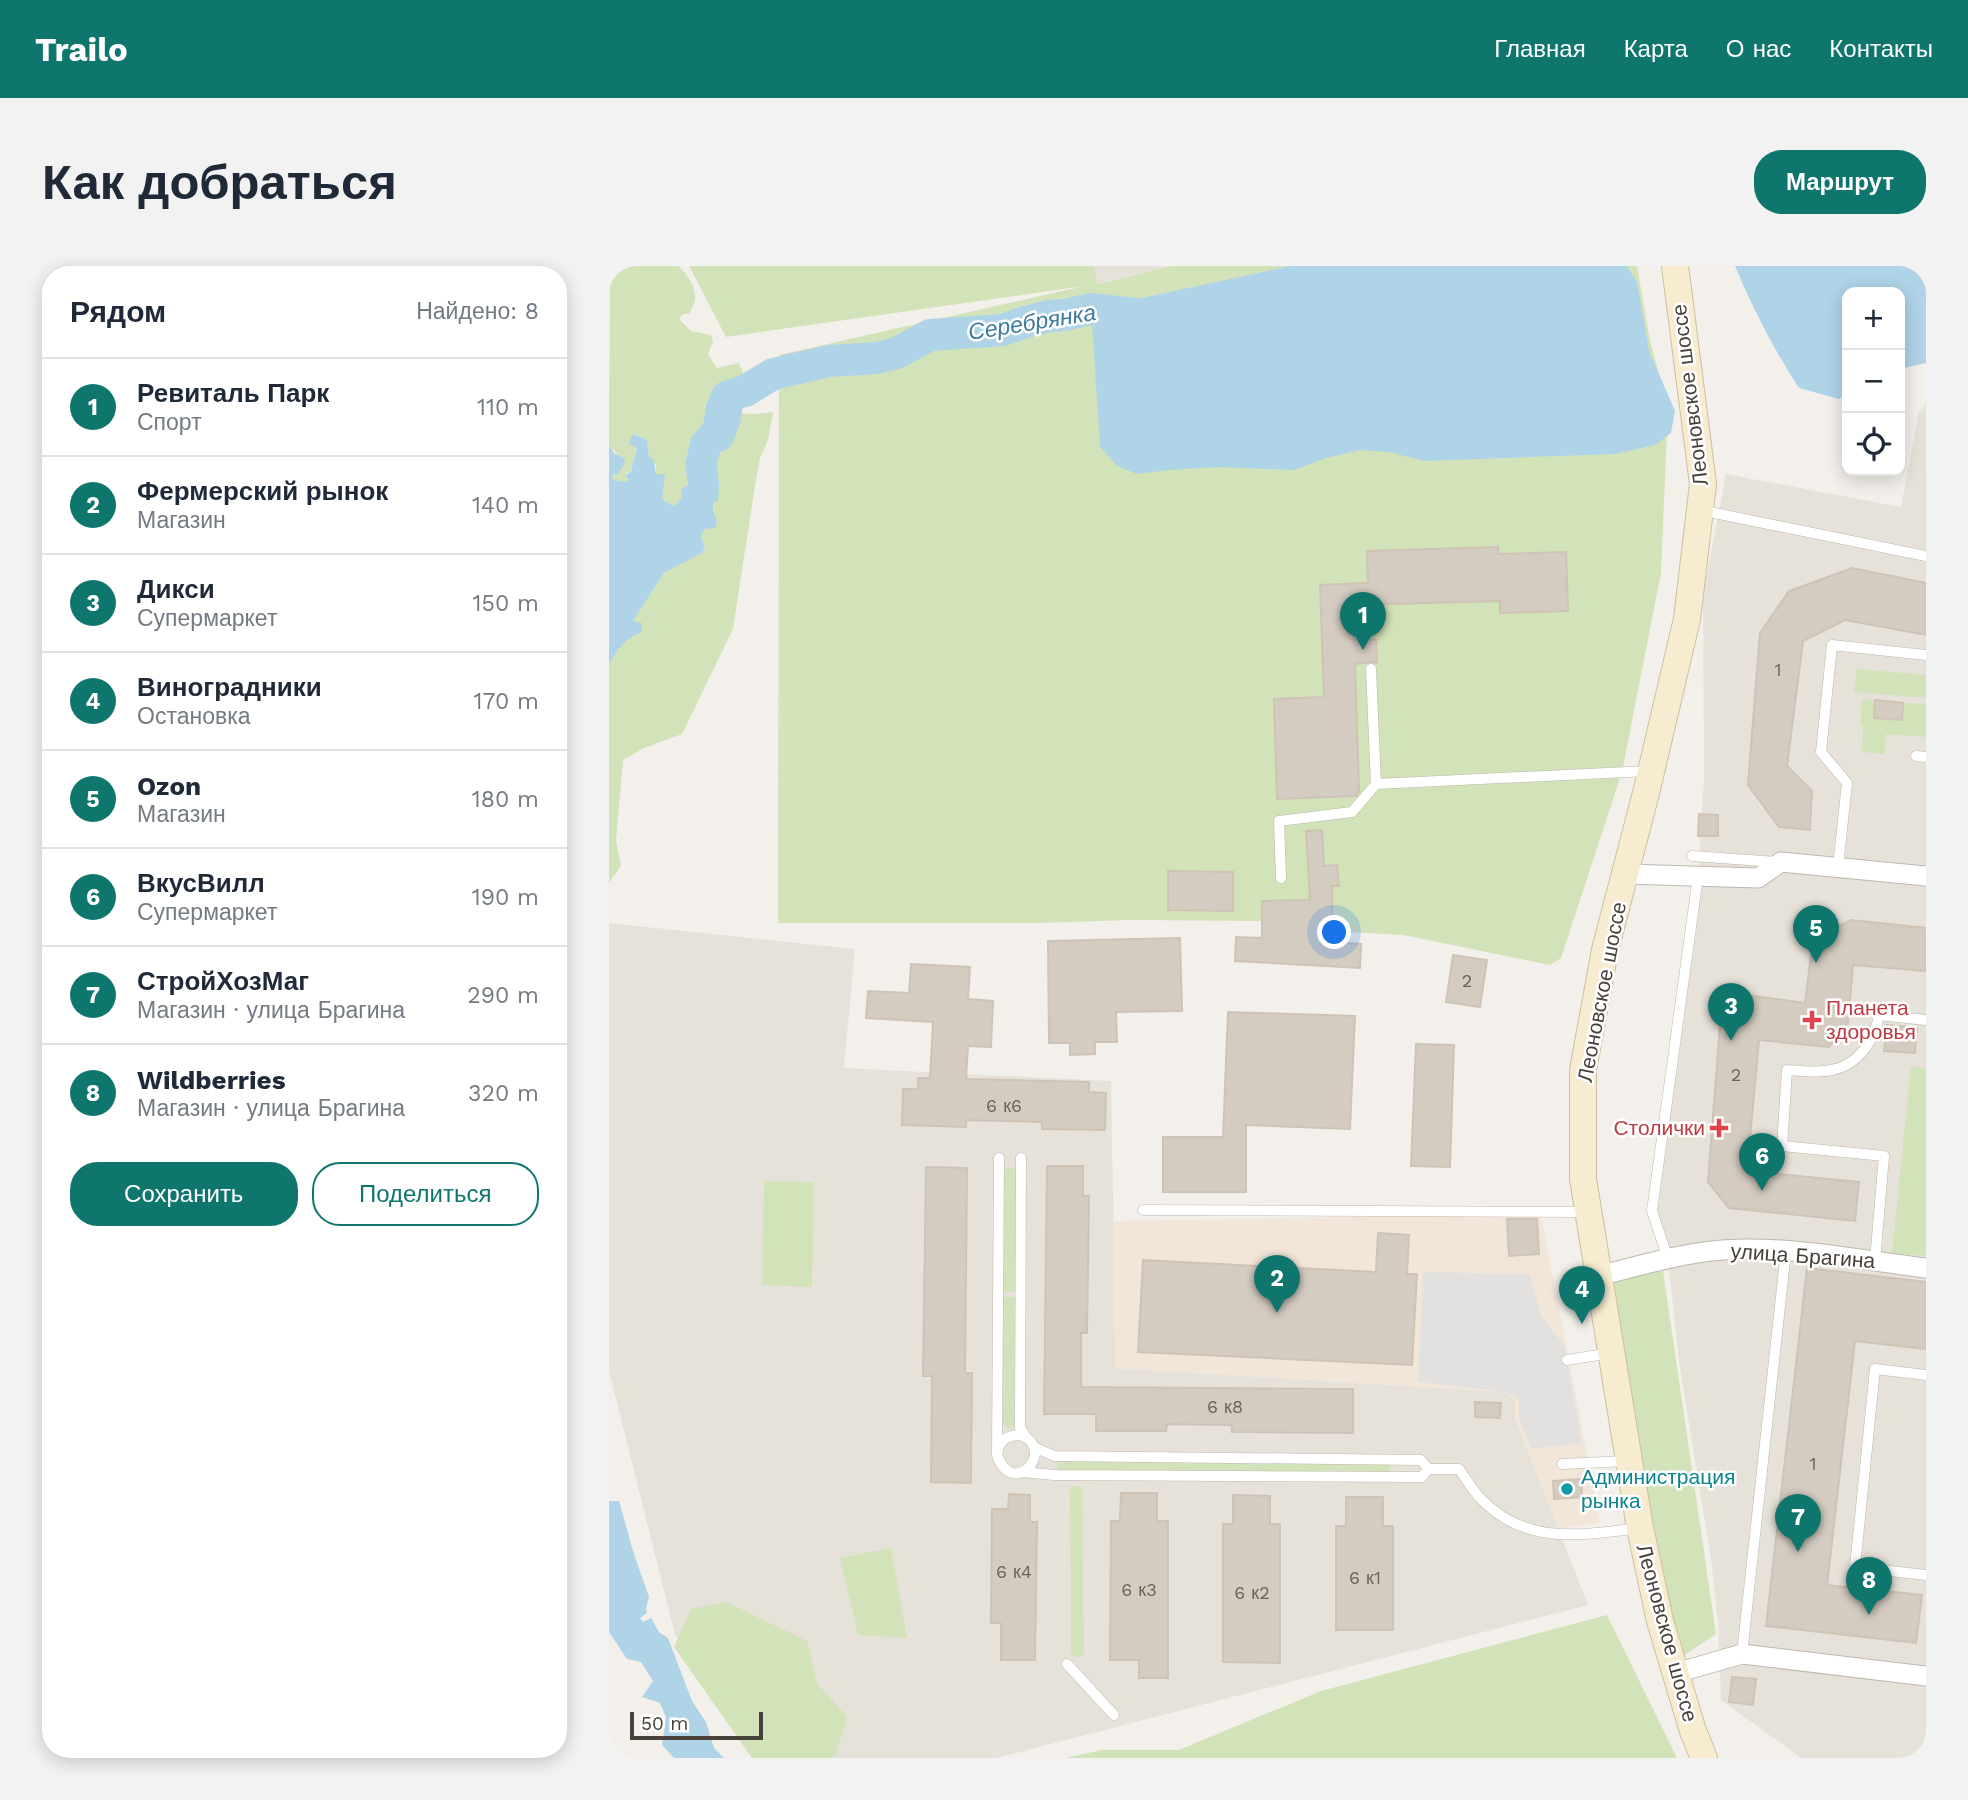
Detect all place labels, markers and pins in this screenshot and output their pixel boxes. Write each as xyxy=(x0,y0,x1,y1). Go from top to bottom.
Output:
pin: 1 xyxy=(1340,592,1386,650)
pin: 5 xyxy=(1793,905,1839,963)
pin: 3 xyxy=(1708,983,1754,1041)
place label: Планета здоровья xyxy=(1826,995,1916,1044)
marker: Планета здоровья xyxy=(1804,1012,1820,1028)
place label: Столички xyxy=(1613,1115,1705,1140)
marker: Столички xyxy=(1711,1120,1727,1136)
pin: 6 xyxy=(1739,1133,1785,1191)
pin: 2 xyxy=(1254,1255,1300,1313)
pin: 4 xyxy=(1559,1266,1605,1324)
place label: Администрация рынка xyxy=(1581,1464,1735,1513)
marker: Администрация рынка xyxy=(1559,1481,1575,1497)
pin: 7 xyxy=(1775,1494,1821,1552)
pin: 8 xyxy=(1846,1557,1892,1615)

